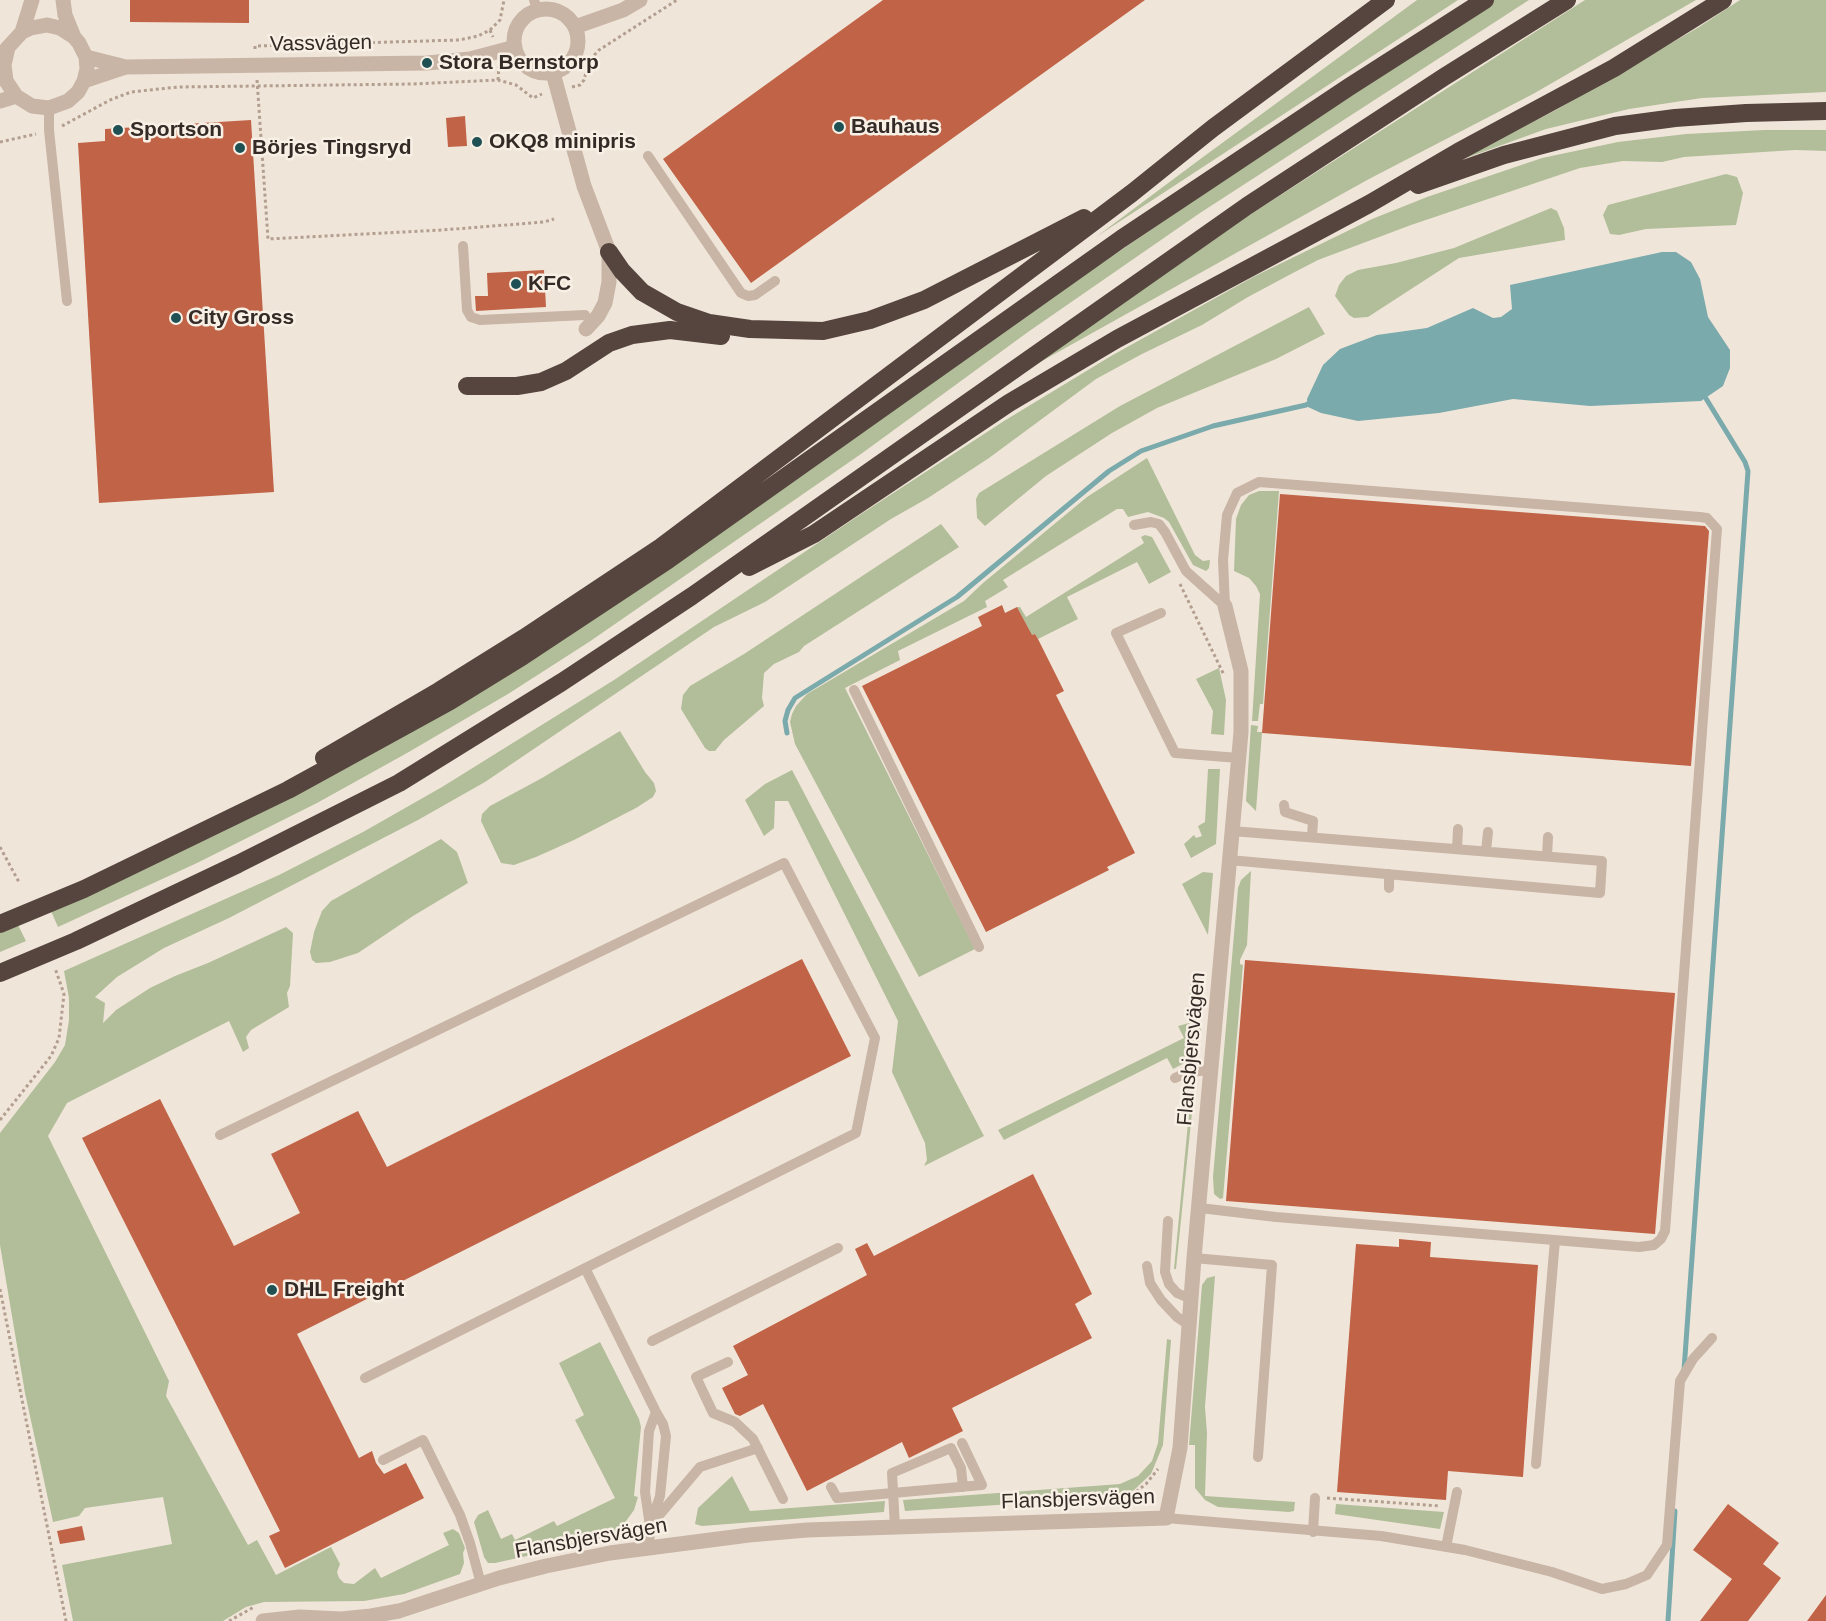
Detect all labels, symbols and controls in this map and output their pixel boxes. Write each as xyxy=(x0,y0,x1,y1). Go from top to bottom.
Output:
street label: Vassvägen xyxy=(270,31,372,57)
place label: Stora Bernstorp xyxy=(439,50,599,76)
marker: Stora Bernstorp xyxy=(420,56,434,70)
place label: Bauhaus xyxy=(851,114,940,140)
place label: Sportson xyxy=(130,117,222,143)
marker: Bauhaus xyxy=(832,120,846,134)
marker: Sportson xyxy=(111,123,125,137)
place label: OKQ8 minipris xyxy=(489,129,636,155)
place label: Börjes Tingsryd xyxy=(252,135,411,161)
marker: OKQ8 minipris xyxy=(470,135,484,149)
marker: Börjes Tingsryd xyxy=(233,141,247,155)
place label: KFC xyxy=(528,271,571,297)
marker: KFC xyxy=(509,277,523,291)
place label: City Gross xyxy=(188,305,294,331)
marker: City Gross xyxy=(169,311,183,325)
street label: Flansbjersvägen xyxy=(1173,971,1211,1127)
place label: DHL Freight xyxy=(284,1277,404,1303)
marker: DHL Freight xyxy=(265,1283,279,1297)
street label: Flansbjersvägen xyxy=(1001,1485,1155,1515)
street label: Flansbjersvägen xyxy=(513,1513,669,1565)

